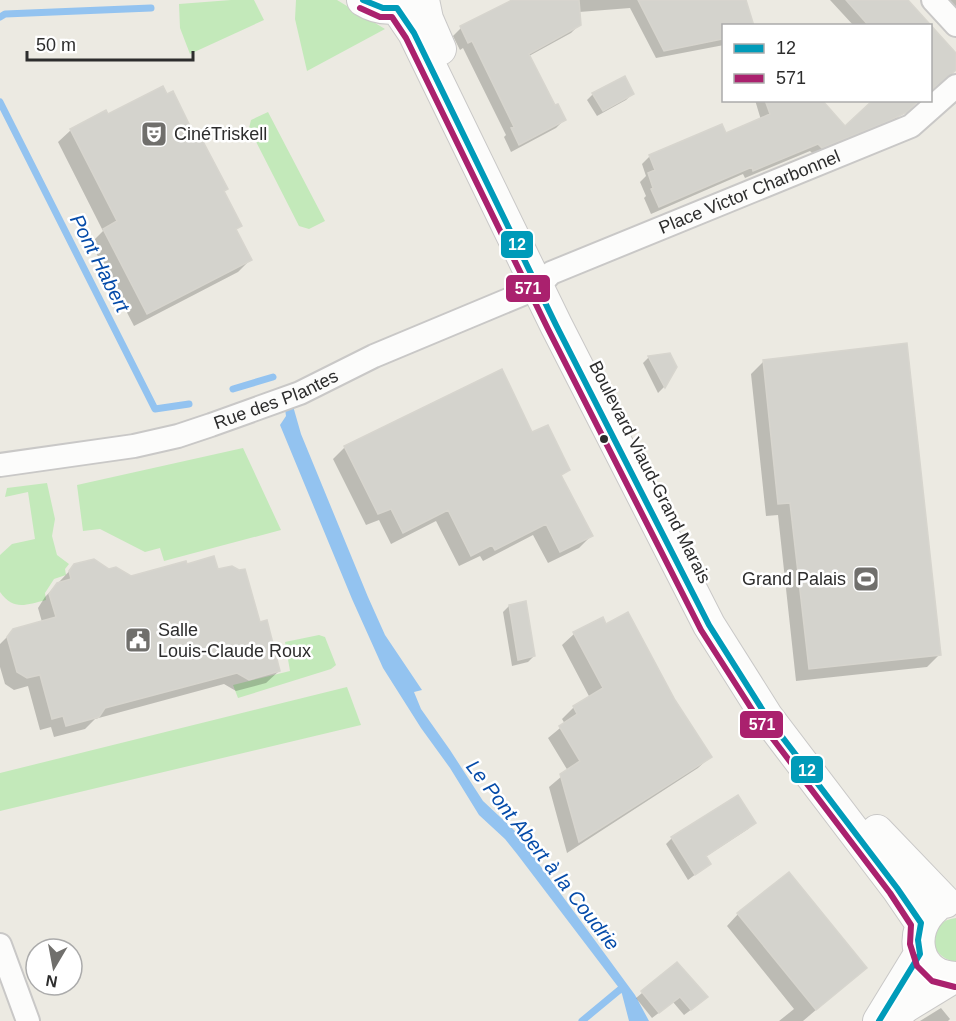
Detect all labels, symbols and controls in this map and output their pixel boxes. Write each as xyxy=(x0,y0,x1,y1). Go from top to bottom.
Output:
scale bar xyxy=(27,24,194,62)
legend xyxy=(722,24,932,102)
text: 50 m xyxy=(36,35,76,55)
text: 12 xyxy=(776,38,796,58)
text: 571 xyxy=(776,68,806,88)
theatre icon: CinéTriskell xyxy=(139,119,169,149)
place label: CinéTriskell xyxy=(174,124,267,144)
street label: Place Victor Charbonnel xyxy=(656,146,843,238)
water label: Pont Habert xyxy=(66,210,135,317)
line badge: 12 xyxy=(500,230,534,259)
text: 12 xyxy=(508,236,526,253)
line badge: 571 xyxy=(505,274,551,303)
text: 571 xyxy=(515,280,541,297)
street label: Boulevard Viaud-Grand Marais xyxy=(585,358,715,586)
street label: Rue des Plantes xyxy=(211,366,341,433)
unlabelled marker xyxy=(598,433,610,445)
sports icon: Grand Palais xyxy=(851,564,881,594)
place label: Grand Palais xyxy=(742,569,846,589)
place label: Salle Louis-Claude Roux xyxy=(158,620,311,661)
public building icon: Salle Louis-Claude Roux xyxy=(123,625,153,655)
line badge: 571 xyxy=(739,710,784,739)
text: 571 xyxy=(749,716,775,733)
line badge: 12 xyxy=(790,755,824,784)
water label: Le Pont Abert à la Coudrie xyxy=(462,756,624,954)
text: 12 xyxy=(798,762,816,779)
north arrow xyxy=(24,937,84,997)
text: N xyxy=(44,972,59,991)

